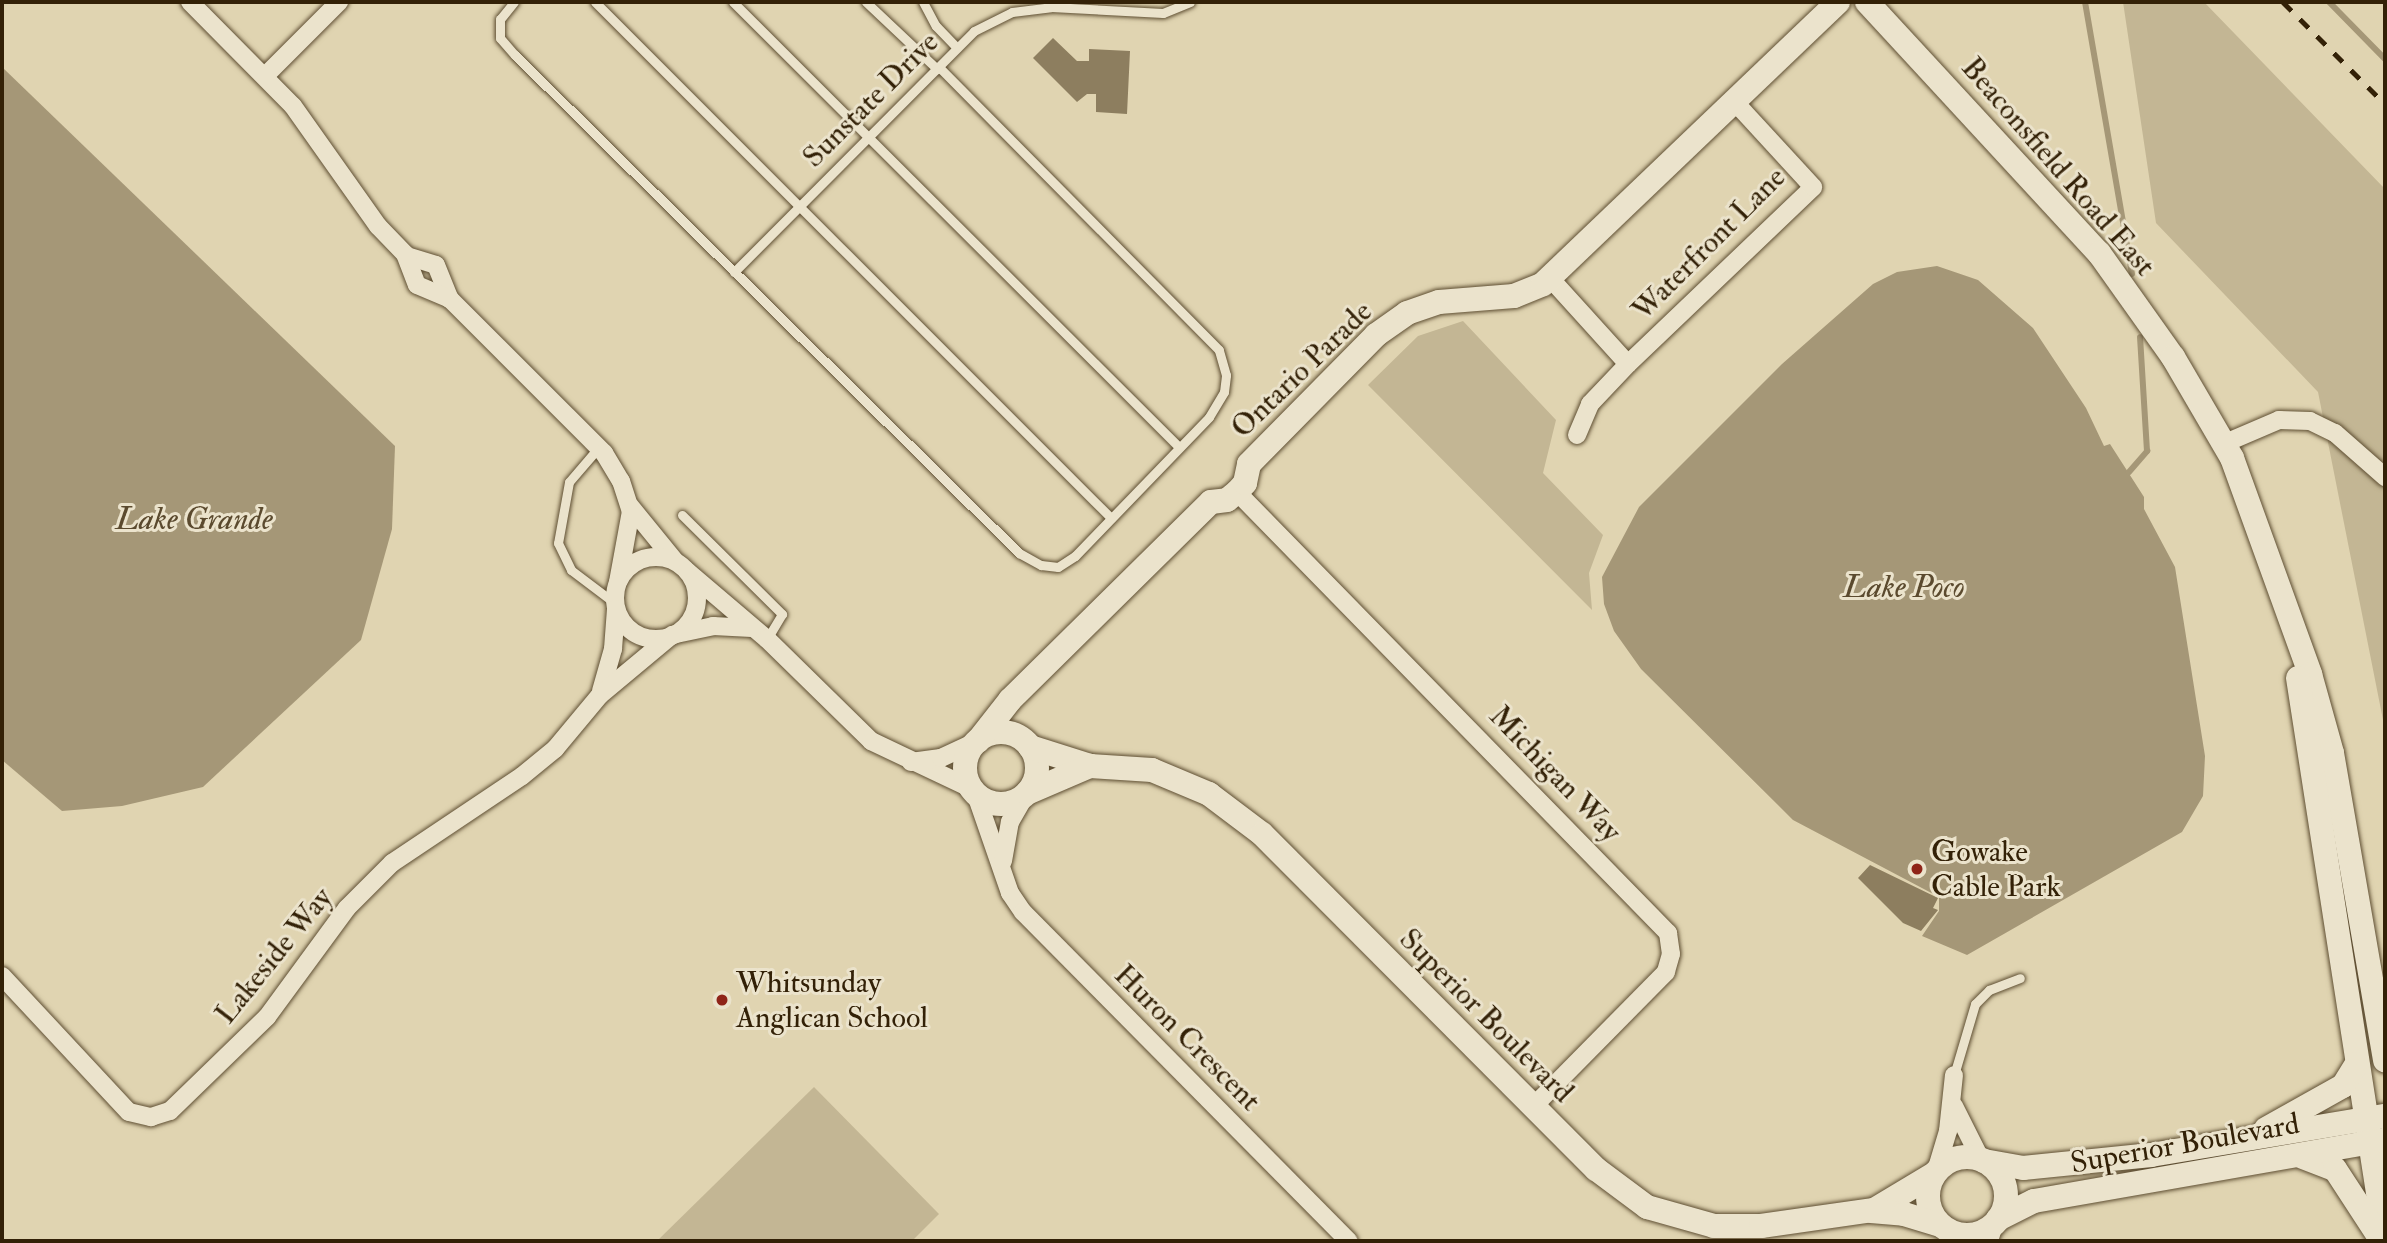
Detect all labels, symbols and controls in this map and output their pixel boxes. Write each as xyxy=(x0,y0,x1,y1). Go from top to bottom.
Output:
street label: Sunstate Drive xyxy=(796,25,946,175)
street label: Beaconsfield Road East xyxy=(1953,51,2163,283)
street label: Waterfront Lane xyxy=(1625,160,1793,328)
street label: Ontario Parade xyxy=(1224,294,1380,446)
water label: Lake Grande xyxy=(115,500,273,538)
water label: Lake Poco xyxy=(1843,568,1965,606)
street label: Michigan Way xyxy=(1481,699,1629,849)
place label: Gowake Cable Park xyxy=(1931,834,2061,904)
marker: Gowake Cable Park xyxy=(1909,861,1925,877)
street label: Lakeside Way xyxy=(208,880,340,1032)
street label: Superior Boulevard xyxy=(1391,921,1581,1111)
street label: Huron Crescent xyxy=(1106,957,1268,1119)
place label: Whitsunday Anglican School xyxy=(736,965,928,1036)
marker: Whitsunday Anglican School xyxy=(714,992,730,1008)
street label: Superior Boulevard xyxy=(2068,1106,2302,1182)

